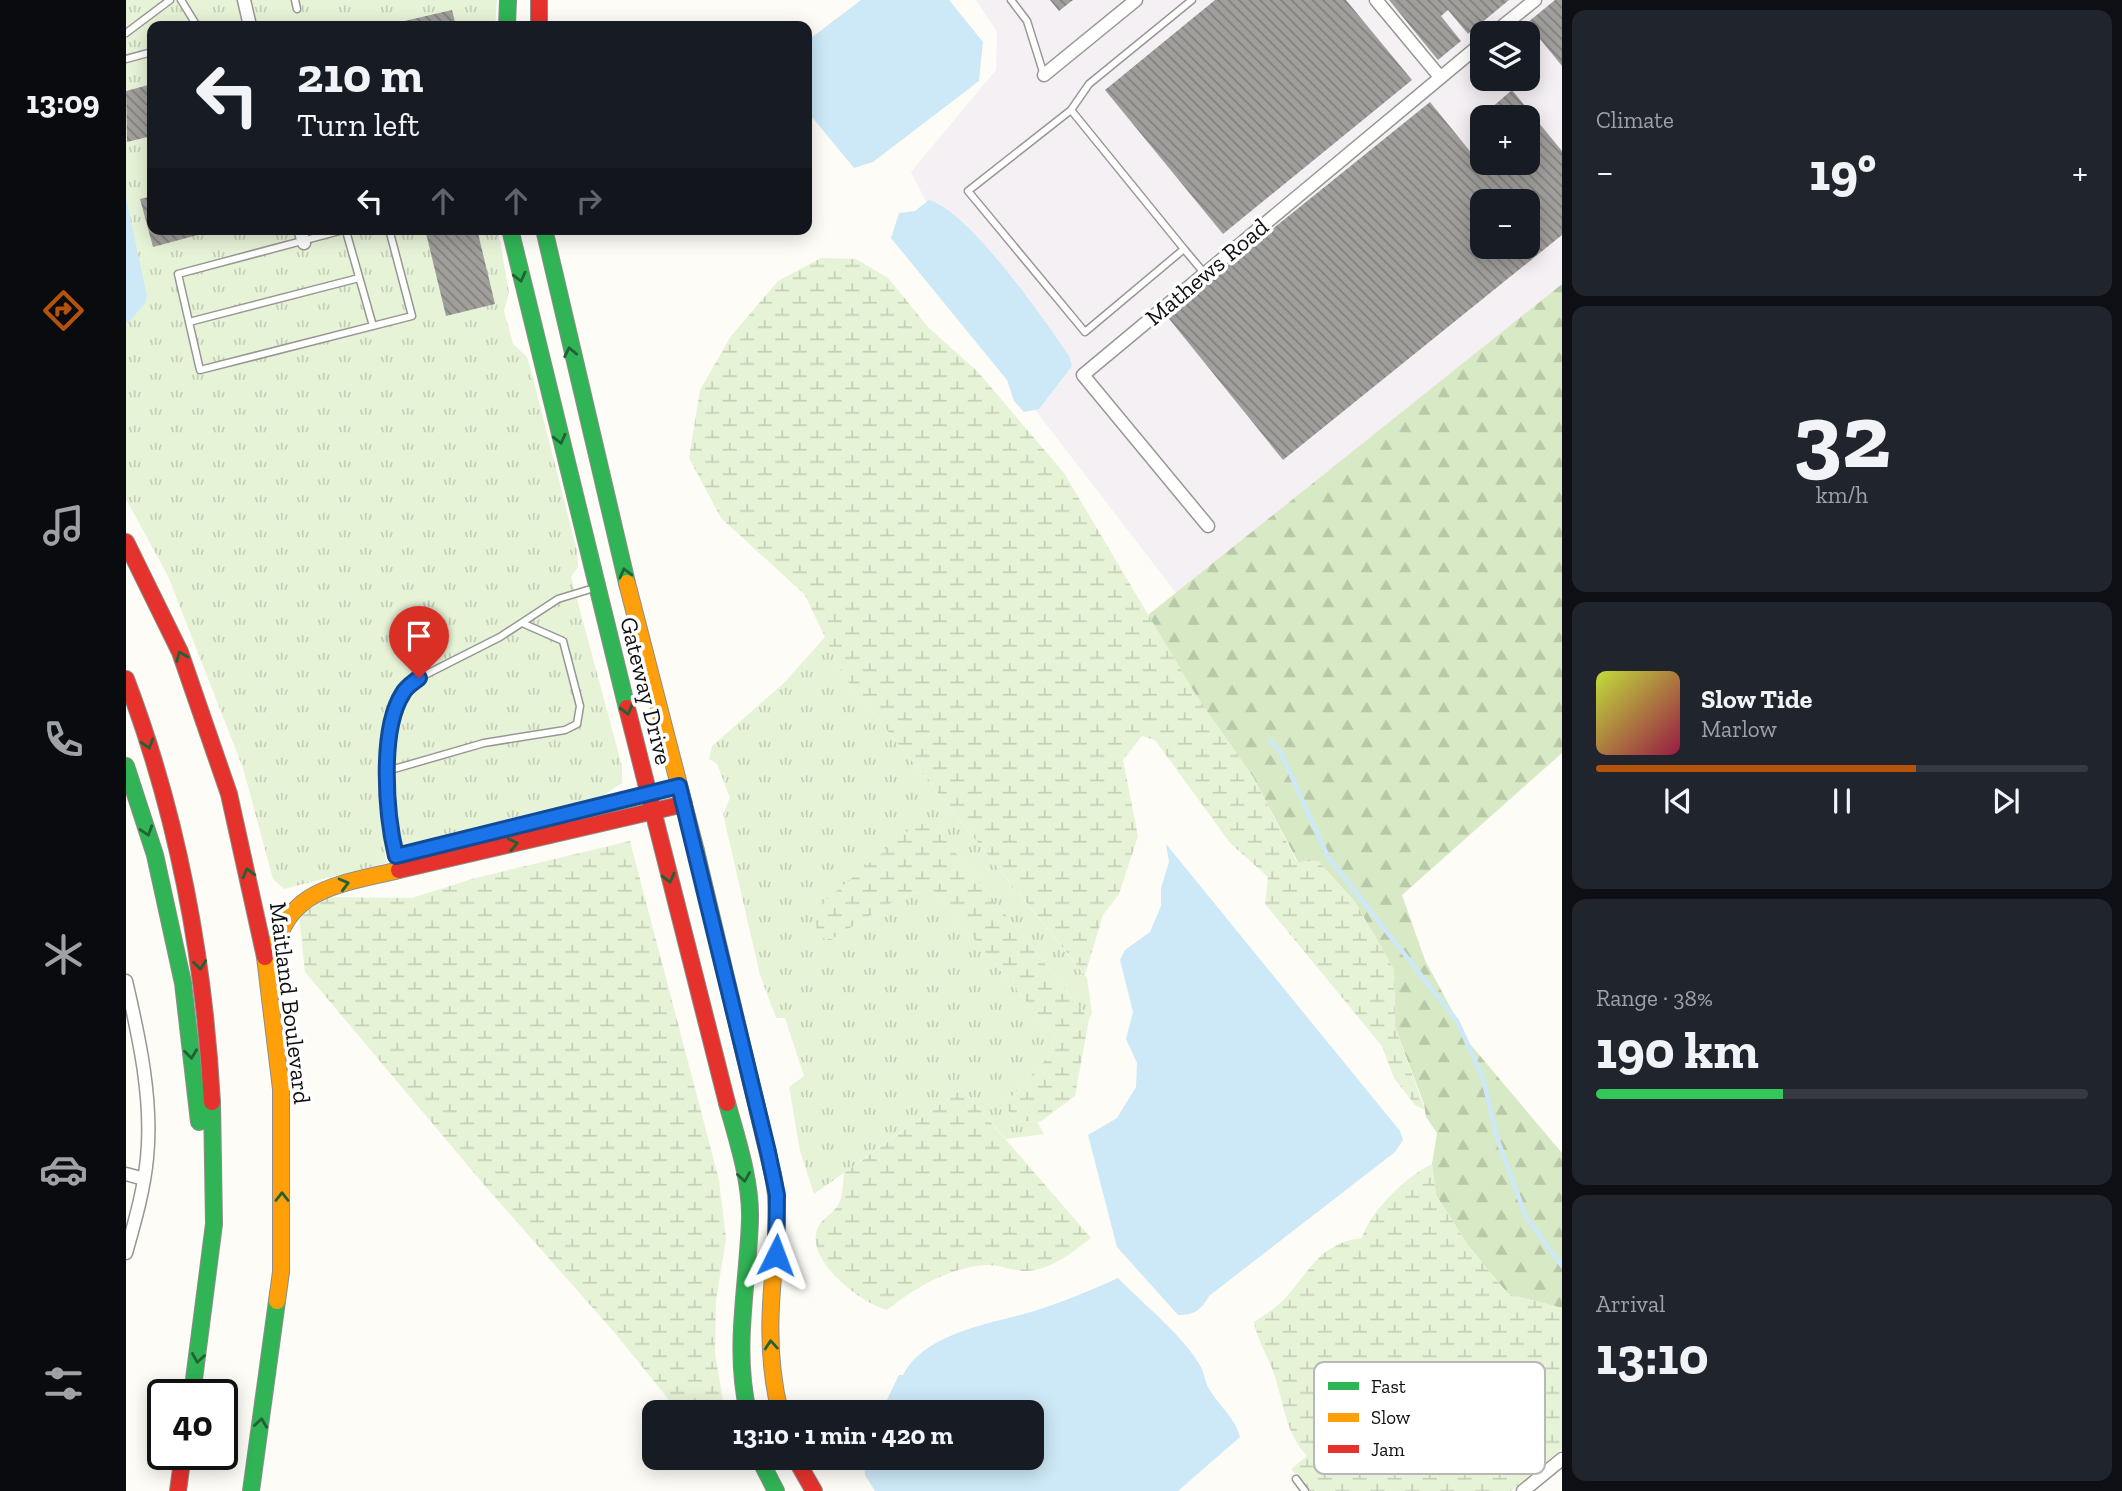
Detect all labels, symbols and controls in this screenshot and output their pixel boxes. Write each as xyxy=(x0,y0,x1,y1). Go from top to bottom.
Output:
map controls xyxy=(1470,21,1540,259)
button: layers xyxy=(1470,21,1540,91)
text: 210 m xyxy=(297,46,423,105)
icon: left xyxy=(182,49,273,140)
text: 13:09 xyxy=(26,83,100,121)
button: + xyxy=(1470,105,1540,175)
text: Turn left xyxy=(297,106,419,144)
text: Climate xyxy=(1596,106,1674,134)
text: 19° xyxy=(1809,141,1876,203)
text: − xyxy=(1596,149,1614,195)
text: + xyxy=(2072,149,2088,195)
icon: left xyxy=(351,182,389,220)
icon: ahead xyxy=(424,182,462,220)
icon: ahead xyxy=(497,182,535,220)
icon: right xyxy=(570,182,608,220)
button: − xyxy=(1470,189,1540,259)
street label: Mathews Road xyxy=(1139,212,1274,331)
one-way arrow xyxy=(512,271,526,283)
icon: directions xyxy=(39,286,88,335)
one-way arrow xyxy=(563,346,578,358)
text: 32 xyxy=(1793,381,1891,490)
one-way arrow xyxy=(552,432,566,444)
text: km/h xyxy=(1816,481,1868,509)
icon: music xyxy=(39,501,88,550)
one-way arrow xyxy=(619,567,633,579)
pin xyxy=(389,606,449,678)
street label: Gateway Drive xyxy=(614,614,679,768)
icon: arrive xyxy=(400,617,438,655)
one-way arrow xyxy=(175,651,189,663)
text: Slow Tide xyxy=(1701,683,1812,715)
one-way arrow xyxy=(619,704,633,716)
icon: phone xyxy=(39,715,88,764)
text: Marlow xyxy=(1701,715,1777,743)
one-way arrow xyxy=(140,737,155,749)
icon: previous xyxy=(1659,782,1697,820)
icon: pause xyxy=(1823,782,1861,820)
icon: next xyxy=(1987,782,2025,820)
one-way arrow xyxy=(139,825,154,837)
one-way arrow xyxy=(507,838,519,852)
one-way arrow xyxy=(242,867,256,879)
one-way arrow xyxy=(661,872,675,884)
one-way arrow xyxy=(338,878,350,893)
street label: Maitland Boulevard xyxy=(264,900,317,1105)
icon: climate xyxy=(39,930,88,979)
one-way arrow xyxy=(193,959,208,970)
text: Range · 38% xyxy=(1596,984,1713,1012)
text: 190 km xyxy=(1596,1019,1759,1081)
one-way arrow xyxy=(183,1049,198,1060)
icon: car xyxy=(39,1145,88,1194)
one-way arrow xyxy=(736,1171,751,1183)
one-way arrow xyxy=(274,1192,290,1202)
position arrow xyxy=(739,1218,813,1292)
text: Arrival xyxy=(1596,1290,1665,1318)
text: 13:10 xyxy=(1596,1325,1709,1387)
one-way arrow xyxy=(764,1339,779,1350)
one-way arrow xyxy=(191,1352,206,1364)
icon: filters xyxy=(39,1359,88,1408)
legend xyxy=(1314,1362,1545,1474)
text: Fast xyxy=(1371,1375,1406,1398)
speed limit sign: 40 xyxy=(147,1379,238,1470)
text: Slow xyxy=(1371,1406,1411,1429)
one-way arrow xyxy=(253,1418,268,1429)
text: 13:10 · 1 min · 420 m xyxy=(733,1419,953,1451)
text: Jam xyxy=(1371,1438,1405,1461)

